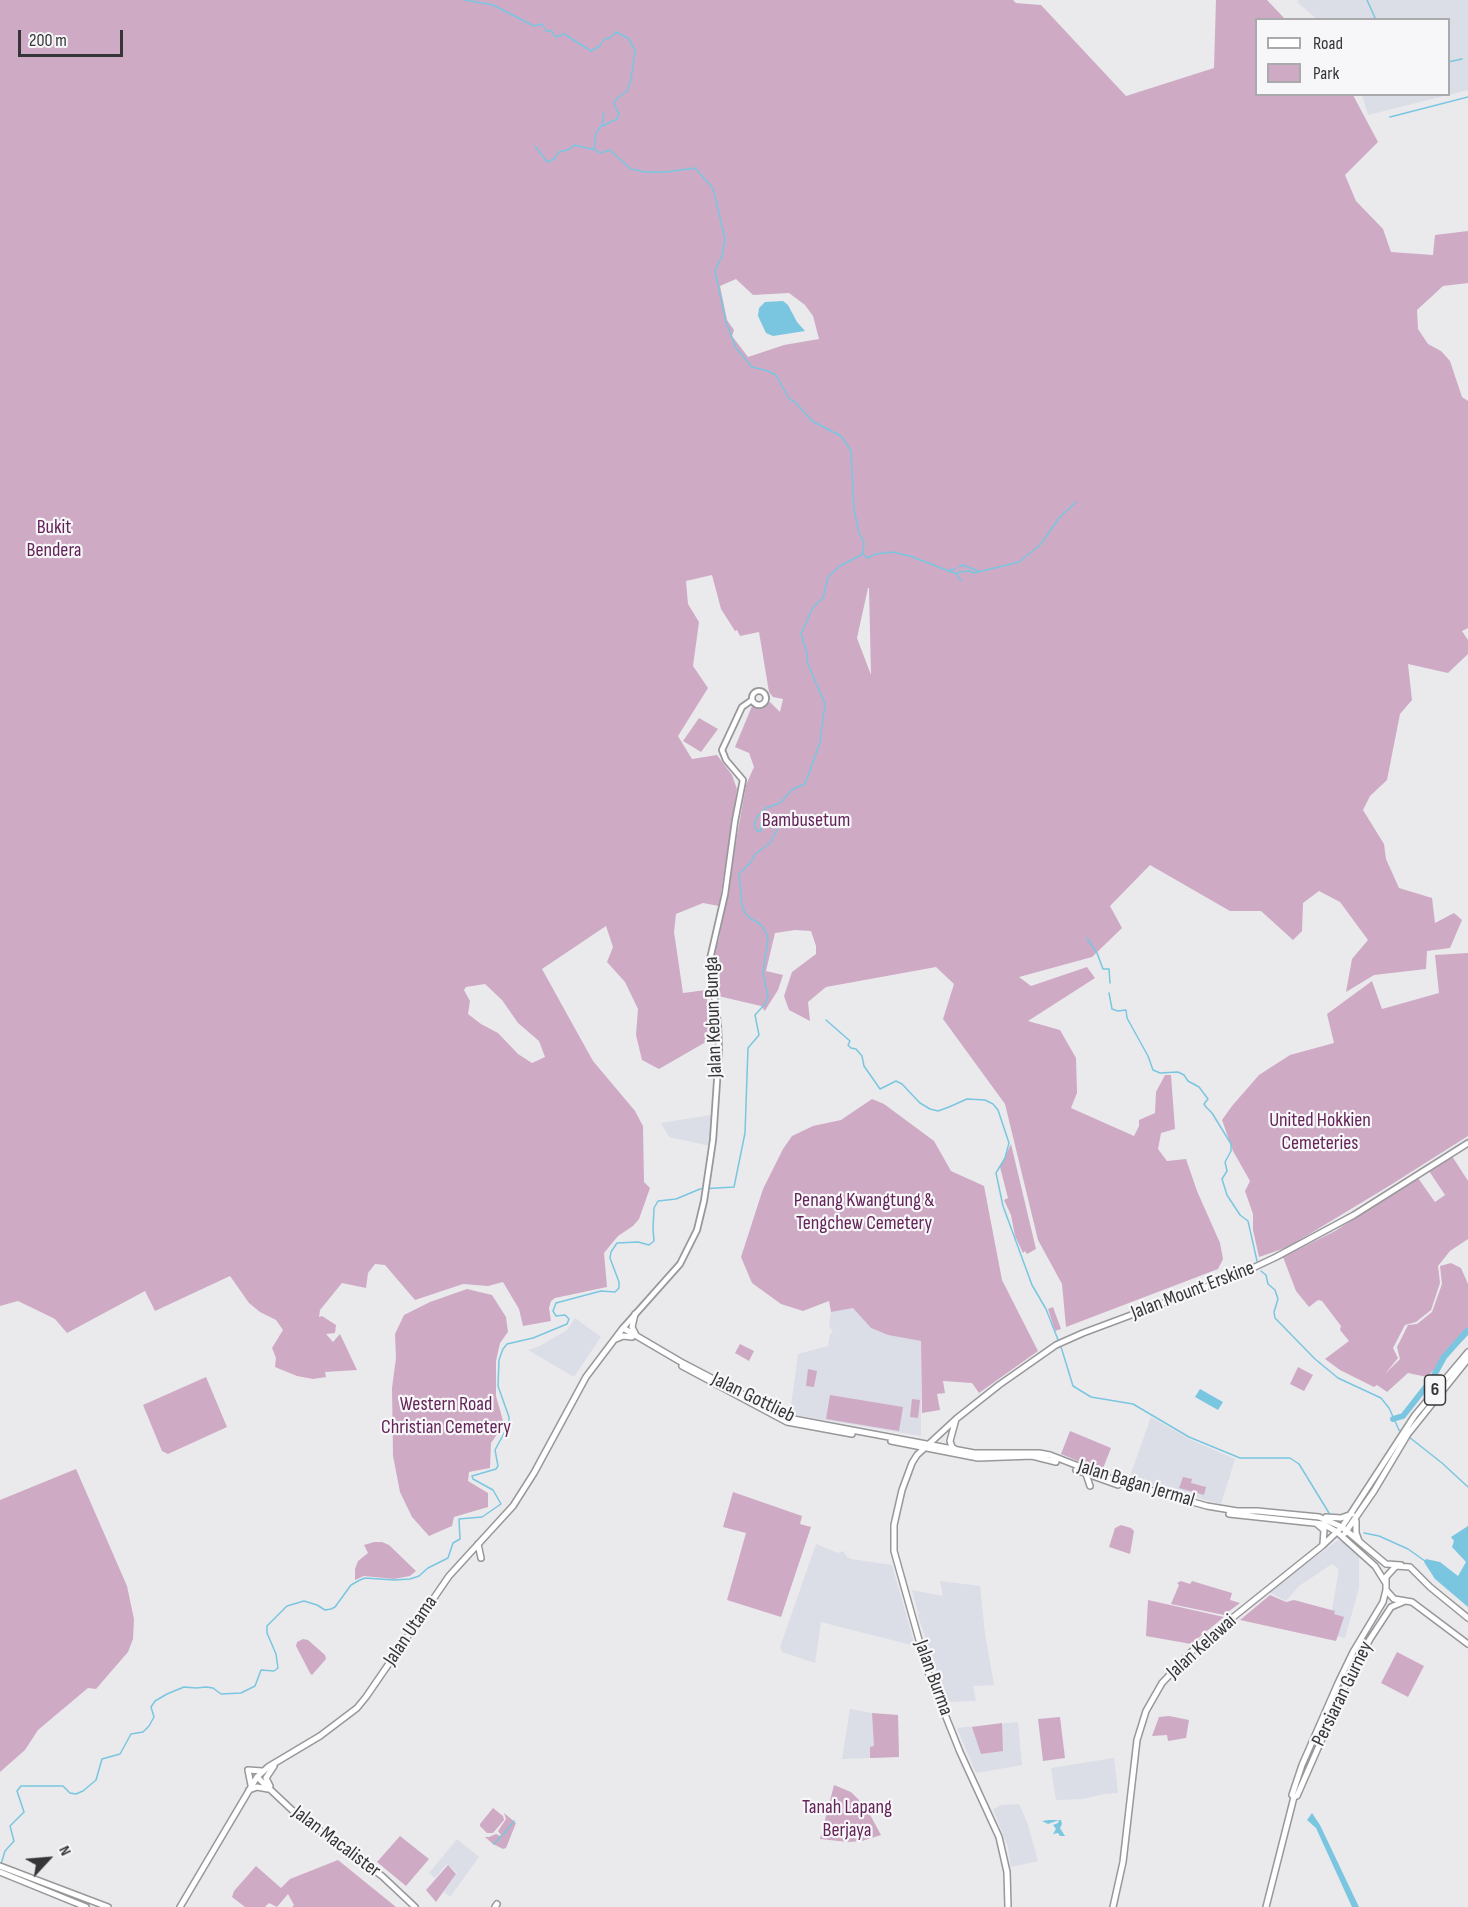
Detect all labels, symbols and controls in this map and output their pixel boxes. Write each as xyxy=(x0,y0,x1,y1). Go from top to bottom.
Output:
scale bar xyxy=(21,18,126,56)
legend xyxy=(1255,18,1450,96)
text: 200 m xyxy=(29,30,67,51)
text: Road xyxy=(1313,33,1343,54)
text: Park xyxy=(1313,63,1339,84)
park label: Bukit Bendera xyxy=(27,516,81,563)
park label: Bambusetum xyxy=(762,809,850,833)
street label: Jalan Kebun Bunga xyxy=(700,956,728,1078)
park label: United Hokkien Cemeteries xyxy=(1269,1109,1371,1156)
park label: Penang Kwangtung & Tengchew Cemetery xyxy=(794,1189,934,1236)
street label: Jalan Mount Erskine xyxy=(1128,1256,1258,1326)
street label: Jalan Gottlieb xyxy=(707,1368,799,1428)
road number: 6 xyxy=(1424,1375,1446,1405)
park label: Western Road Christian Cemetery xyxy=(381,1393,511,1440)
street label: Jalan Bagan Jermal xyxy=(1075,1455,1197,1513)
street label: Jalan Utama xyxy=(379,1592,443,1670)
street label: Jalan Kelawai xyxy=(1162,1610,1242,1684)
street label: Jalan Burma xyxy=(908,1637,958,1719)
street label: Persiaran Gurney xyxy=(1307,1638,1379,1750)
park label: Tanah Lapang Berjaya xyxy=(802,1796,892,1843)
street label: Jalan Macalister xyxy=(287,1801,385,1883)
north arrow xyxy=(18,1829,78,1889)
text: N xyxy=(54,1843,75,1859)

